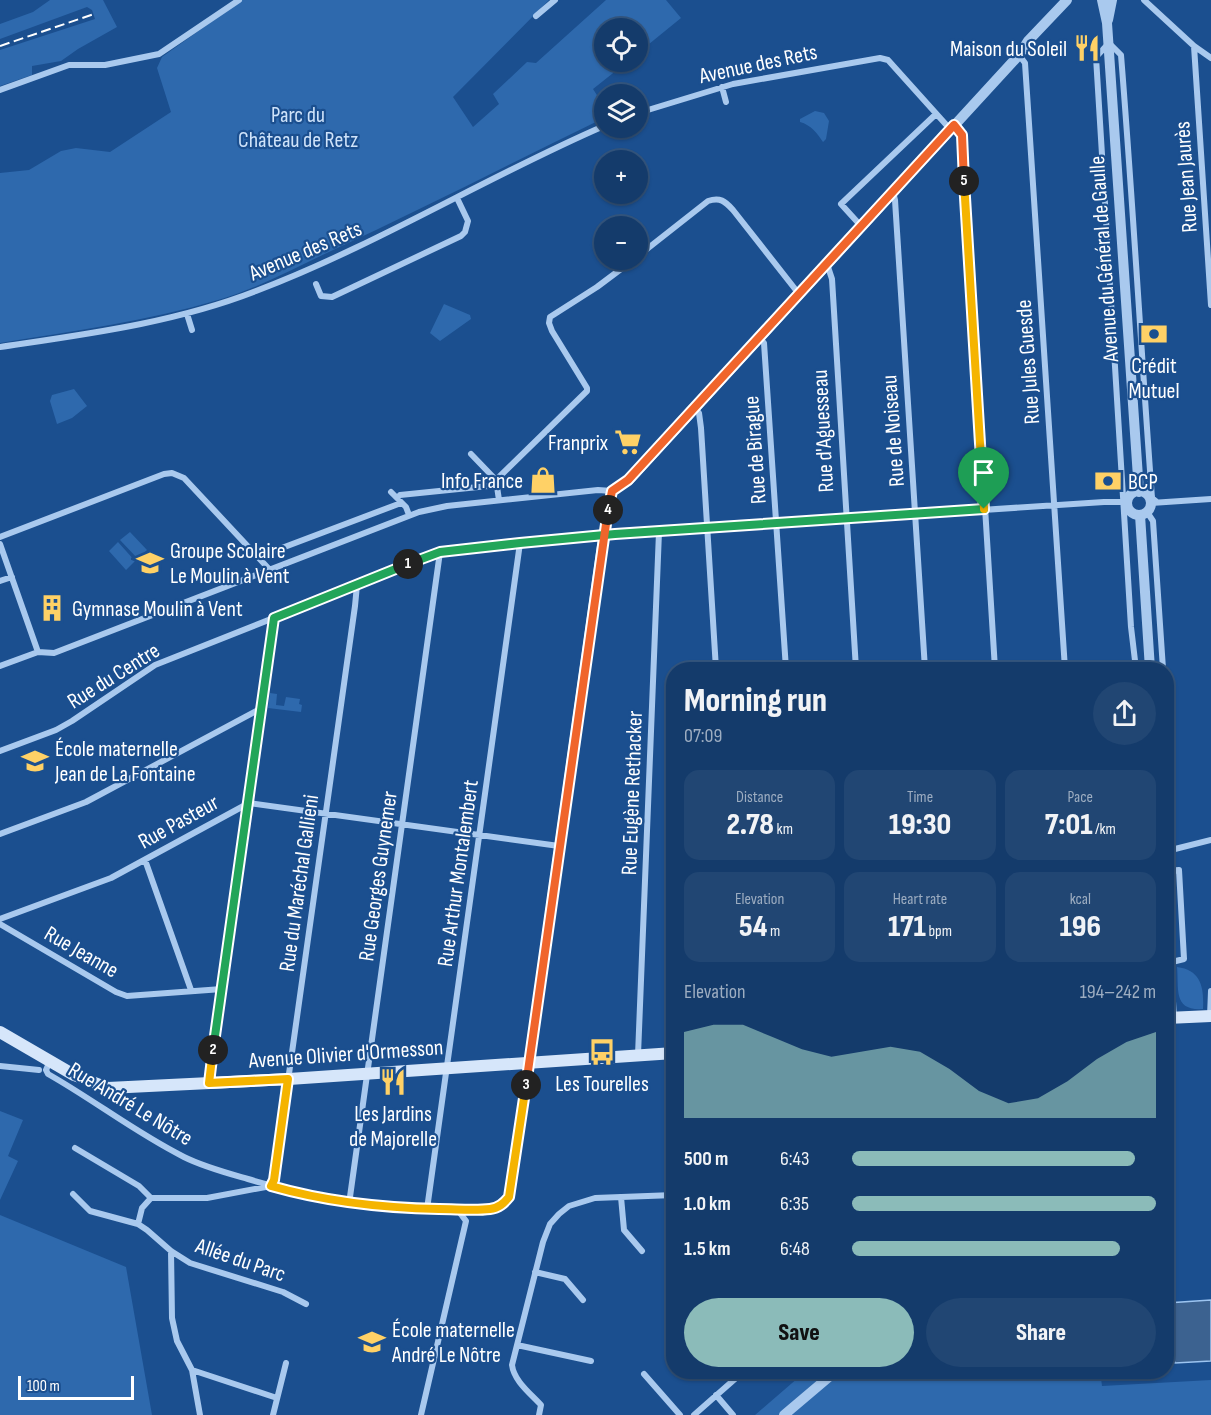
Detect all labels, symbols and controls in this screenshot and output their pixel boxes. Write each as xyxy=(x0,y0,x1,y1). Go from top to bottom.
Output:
map controls xyxy=(594,18,648,270)
button: locate xyxy=(594,18,648,72)
restaurant icon: Maison du Soleil xyxy=(1072,33,1102,63)
place label: Maison du Soleil xyxy=(950,36,1067,63)
street label: Avenue des Rets xyxy=(696,39,820,90)
button: layers xyxy=(594,84,648,138)
park label: Parc du Château de Retz xyxy=(238,102,358,154)
street label: Rue Jean Jaurès xyxy=(1169,120,1204,233)
button: + xyxy=(594,150,648,204)
street label: Avenue du Général de Gaulle xyxy=(1084,155,1125,364)
pin: 5 xyxy=(949,166,979,196)
text: 5 xyxy=(960,171,968,190)
street label: Avenue des Rets xyxy=(244,216,366,288)
button: − xyxy=(594,216,648,270)
street label: Rue Jules Guesde xyxy=(1011,299,1046,425)
bank icon: Crédit Mutuel xyxy=(1139,319,1169,349)
place label: Crédit Mutuel xyxy=(1128,353,1180,405)
street label: Rue d'Aguesseau xyxy=(807,369,840,493)
street label: Rue de Noiseau xyxy=(876,374,911,488)
street label: Rue de Birague xyxy=(738,395,773,505)
supermarket icon: Franprix xyxy=(613,427,643,457)
place label: Franprix xyxy=(548,430,609,457)
pin xyxy=(958,447,1009,509)
icon: arrive xyxy=(967,456,1000,489)
shop icon: Info France xyxy=(528,465,558,495)
bank icon: BCP xyxy=(1093,466,1123,496)
place label: Info France xyxy=(441,468,523,495)
place label: BCP xyxy=(1128,469,1158,496)
pin: 4 xyxy=(593,495,623,525)
text: 4 xyxy=(604,500,612,519)
place label: Groupe Scolaire Le Moulin à Vent xyxy=(170,538,290,590)
school or university icon: Groupe Scolaire Le Moulin à Vent xyxy=(135,548,165,578)
pin: 1 xyxy=(393,549,423,579)
text: 1 xyxy=(405,554,411,573)
building icon: Gymnase Moulin à Vent xyxy=(37,593,67,623)
place label: Gymnase Moulin à Vent xyxy=(72,596,243,623)
street label: Rue du Centre xyxy=(63,637,165,715)
text: Morning run xyxy=(684,681,827,721)
button: share xyxy=(1093,682,1156,745)
street label: Rue Eugène Rethacker xyxy=(616,710,649,876)
text: 07:09 xyxy=(684,724,722,748)
place label: École maternelle Jean de La Fontaine xyxy=(54,736,196,788)
school or university icon: École maternelle Jean de La Fontaine xyxy=(20,746,50,776)
street label: Rue Arthur Montalembert xyxy=(432,778,485,968)
text: Distance xyxy=(736,788,783,807)
text: Time xyxy=(907,788,933,807)
text: Pace xyxy=(1068,788,1093,807)
street label: Rue Pasteur xyxy=(134,789,224,855)
street label: Rue Georges Guynemer xyxy=(353,789,404,963)
street label: Rue du Maréchal Gallieni xyxy=(274,793,325,974)
text: 2.78 xyxy=(726,807,774,843)
text: 19:30 xyxy=(889,807,951,843)
text: 7:01 xyxy=(1045,807,1092,843)
text: km xyxy=(774,820,793,839)
text: /km xyxy=(1092,820,1116,839)
text: Elevation xyxy=(735,890,784,909)
text: Heart rate xyxy=(893,890,947,909)
text: kcal xyxy=(1070,890,1091,909)
text: 54 xyxy=(739,909,767,945)
text: 171 xyxy=(888,909,926,945)
text: 196 xyxy=(1060,909,1101,945)
street label: Rue Jeanne xyxy=(39,920,123,984)
text: m xyxy=(767,922,780,941)
text: bpm xyxy=(926,922,952,941)
text: Elevation xyxy=(684,980,746,1004)
text: 194–242 m xyxy=(1080,980,1156,1004)
street label: Avenue Olivier d'Ormesson xyxy=(247,1034,444,1075)
pin: 2 xyxy=(198,1035,228,1065)
bus stop icon: Les Tourelles xyxy=(587,1037,617,1067)
text: 2 xyxy=(209,1040,217,1059)
street label: Rue André Le Nôtre xyxy=(63,1057,197,1152)
restaurant icon: Les Jardins de Majorelle xyxy=(378,1067,408,1097)
pin: 3 xyxy=(511,1070,541,1100)
place label: Les Tourelles xyxy=(555,1071,649,1098)
text: 3 xyxy=(522,1075,530,1094)
place label: Les Jardins de Majorelle xyxy=(349,1101,437,1153)
text: 500 m xyxy=(684,1147,728,1171)
text: 6:43 xyxy=(780,1147,809,1171)
text: 1.0 km xyxy=(684,1192,731,1216)
text: 6:35 xyxy=(780,1192,809,1216)
street label: Allée du Parc xyxy=(191,1232,289,1288)
text: 1.5 km xyxy=(684,1237,730,1261)
text: 6:48 xyxy=(780,1237,810,1261)
button: Save xyxy=(684,1298,914,1367)
button: Share xyxy=(926,1298,1156,1367)
place label: École maternelle André Le Nôtre xyxy=(391,1317,515,1369)
school or university icon: École maternelle André Le Nôtre xyxy=(357,1327,387,1357)
scale bar xyxy=(18,1373,134,1400)
text: 100 m xyxy=(27,1377,60,1396)

